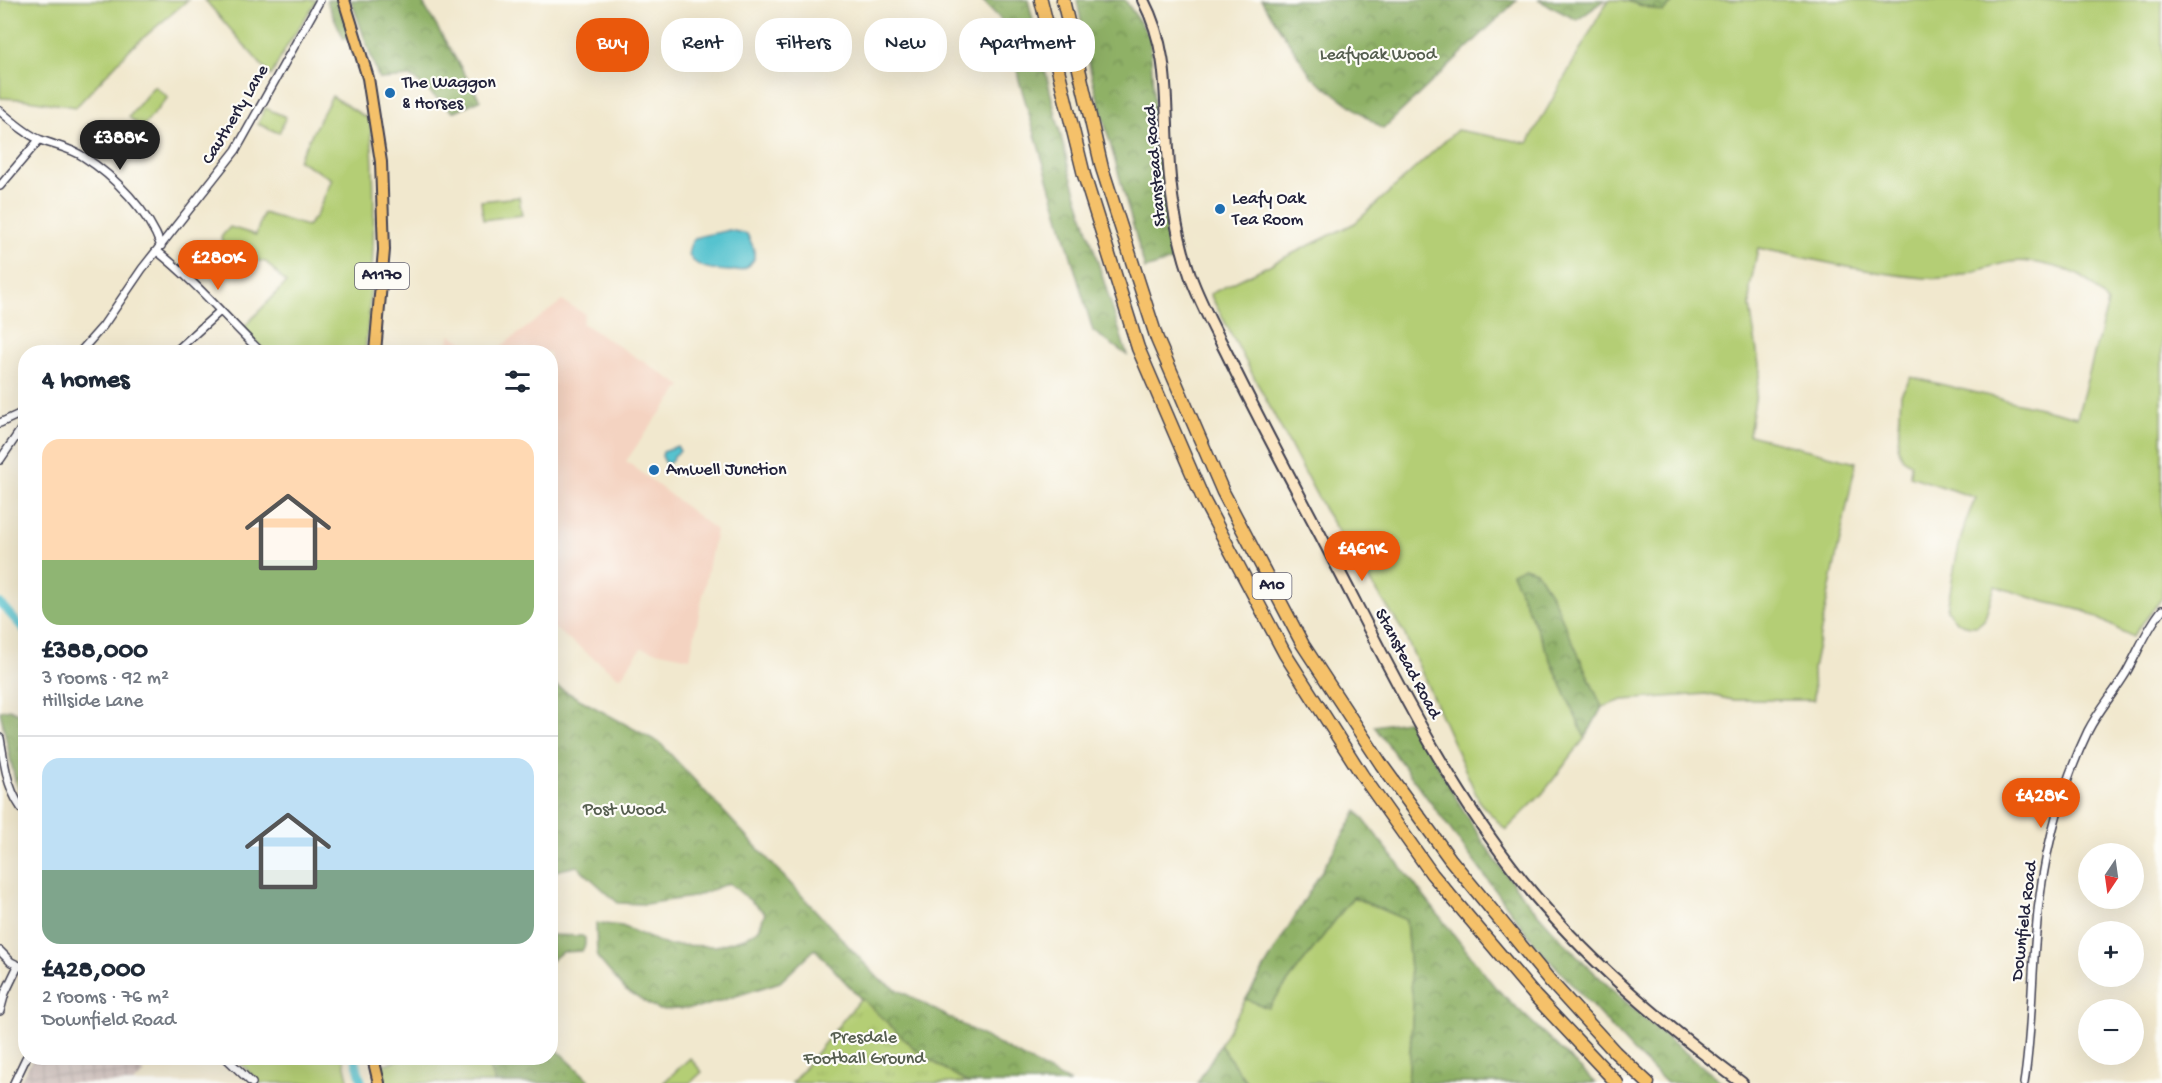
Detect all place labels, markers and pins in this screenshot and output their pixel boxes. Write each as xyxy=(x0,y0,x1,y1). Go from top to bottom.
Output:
place label: The Waggon & Horses xyxy=(401,73,496,115)
marker: The Waggon & Horses xyxy=(383,86,397,100)
pin: £388K xyxy=(78,120,162,171)
place label: Leafy Oak Tea Room xyxy=(1231,189,1307,231)
marker: Leafy Oak Tea Room xyxy=(1213,202,1227,216)
pin: £280K xyxy=(176,240,260,291)
place label: Amwell Junction xyxy=(666,460,787,481)
marker: Amwell Junction xyxy=(647,463,661,477)
pin: £461K xyxy=(1320,531,1404,582)
pin: £428K xyxy=(1999,778,2083,829)

